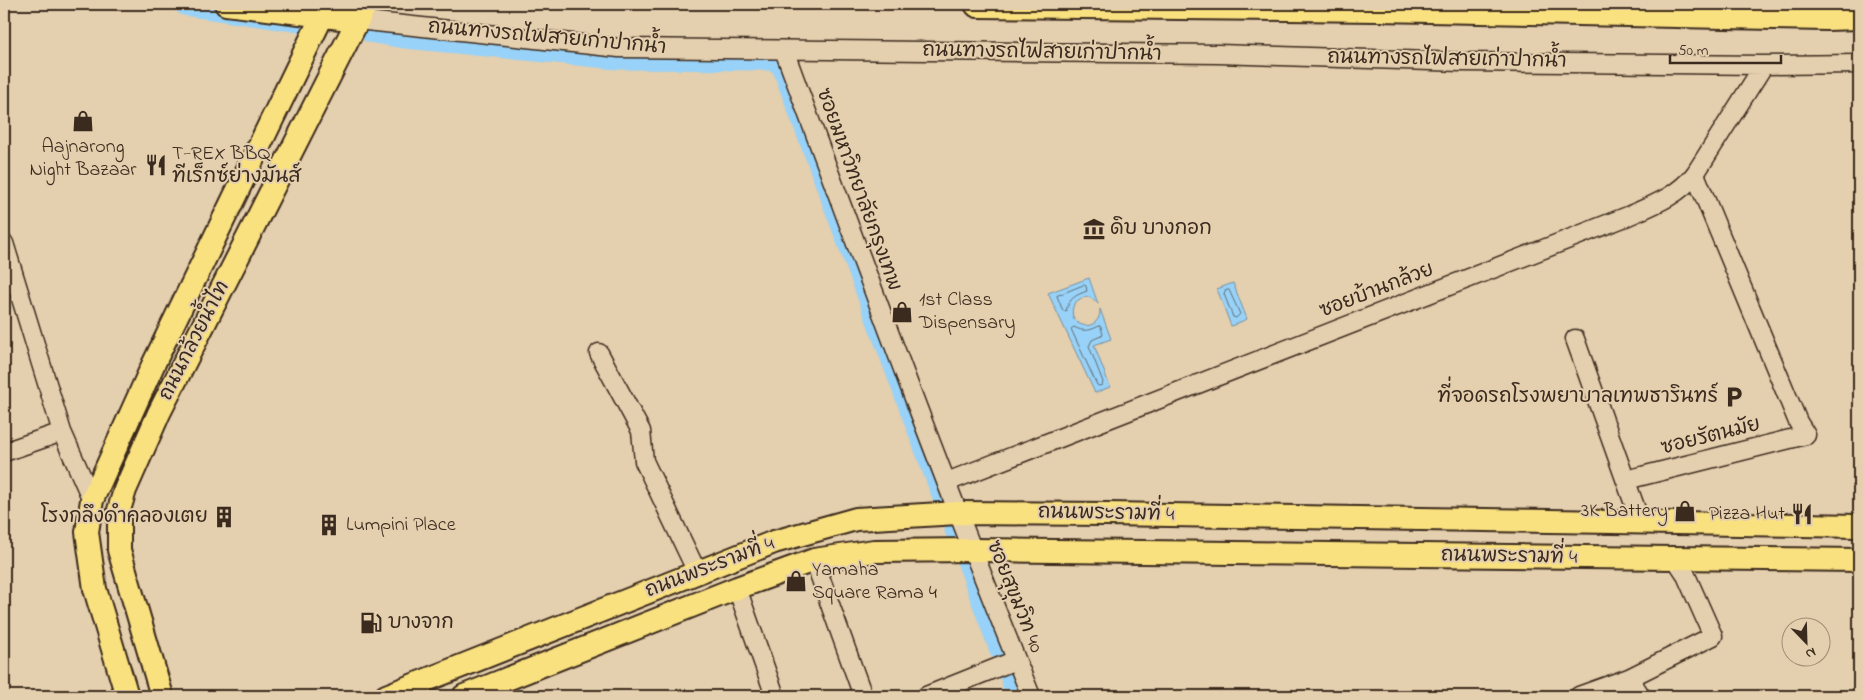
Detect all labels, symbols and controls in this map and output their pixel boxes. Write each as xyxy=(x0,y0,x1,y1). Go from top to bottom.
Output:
street label: ถนนทางรถไฟสายเก่าปากน้ำ xyxy=(426,6,668,63)
street label: ถนนทางรถไฟสายเก่าปากน้ำ xyxy=(922,29,1162,70)
scale bar xyxy=(1670,32,1782,64)
street label: ถนนทางรถไฟสายเก่าปากน้ำ xyxy=(1327,36,1567,77)
text: 50 m xyxy=(1678,40,1709,62)
street label: ซอยมหาวิทยาลัยกรุงเทพ xyxy=(808,84,908,296)
shop icon: Aajnarong Night Bazaar xyxy=(70,108,96,134)
place label: Aajnarong Night Bazaar xyxy=(30,133,137,186)
place label: T-REX BBQ ทีเร็กซ์ย่างมันส์ xyxy=(172,140,302,192)
restaurant icon: T-REX BBQ ทีเร็กซ์ย่างมันส์ xyxy=(143,152,169,178)
place label: ดิบ บางกอก xyxy=(1110,215,1212,244)
museum icon: ดิบ บางกอก xyxy=(1081,216,1107,242)
street label: ซอยบ้านกล้วย xyxy=(1315,255,1438,326)
street label: ถนนกล้วยน้ำไท xyxy=(146,273,238,406)
place label: 1st Class Dispensary xyxy=(918,286,1015,338)
shop icon: 1st Class Dispensary xyxy=(889,299,915,325)
place label: ที่จอดรถโรงพยาบาลเทพธารินทร์ xyxy=(1437,376,1719,412)
parking icon: ที่จอดรถโรงพยาบาลเทพธารินทร์ xyxy=(1721,384,1747,410)
street label: ซอยรัตนมัย xyxy=(1658,411,1764,463)
street label: ถนนพระรามที่ 4 xyxy=(1038,491,1175,530)
place label: 3K Battery xyxy=(1581,497,1668,526)
shop icon: 3K Battery xyxy=(1672,498,1698,524)
place label: Pizza Hut xyxy=(1709,500,1785,529)
restaurant icon: Pizza Hut xyxy=(1789,501,1815,527)
place label: โรงกลึงดำคลองเตย xyxy=(41,502,208,532)
building icon: โรงกลึงดำคลองเตย xyxy=(211,504,237,530)
place label: Lumpini Place xyxy=(346,511,456,540)
building icon: Lumpini Place xyxy=(316,512,342,538)
street label: ถนนพระรามที่ 4 xyxy=(639,523,779,606)
street label: ถนนพระรามที่ 4 xyxy=(1441,534,1578,573)
street label: ซอยสุขุมวิท 40 xyxy=(978,536,1050,658)
place label: Yamaha Square Rama 4 xyxy=(812,556,937,608)
shop icon: Yamaha Square Rama 4 xyxy=(783,568,809,594)
place label: บางจาก xyxy=(388,609,454,638)
fuel station icon: บางจาก xyxy=(358,610,384,636)
north arrow xyxy=(1780,618,1830,668)
text: N xyxy=(1802,641,1819,664)

